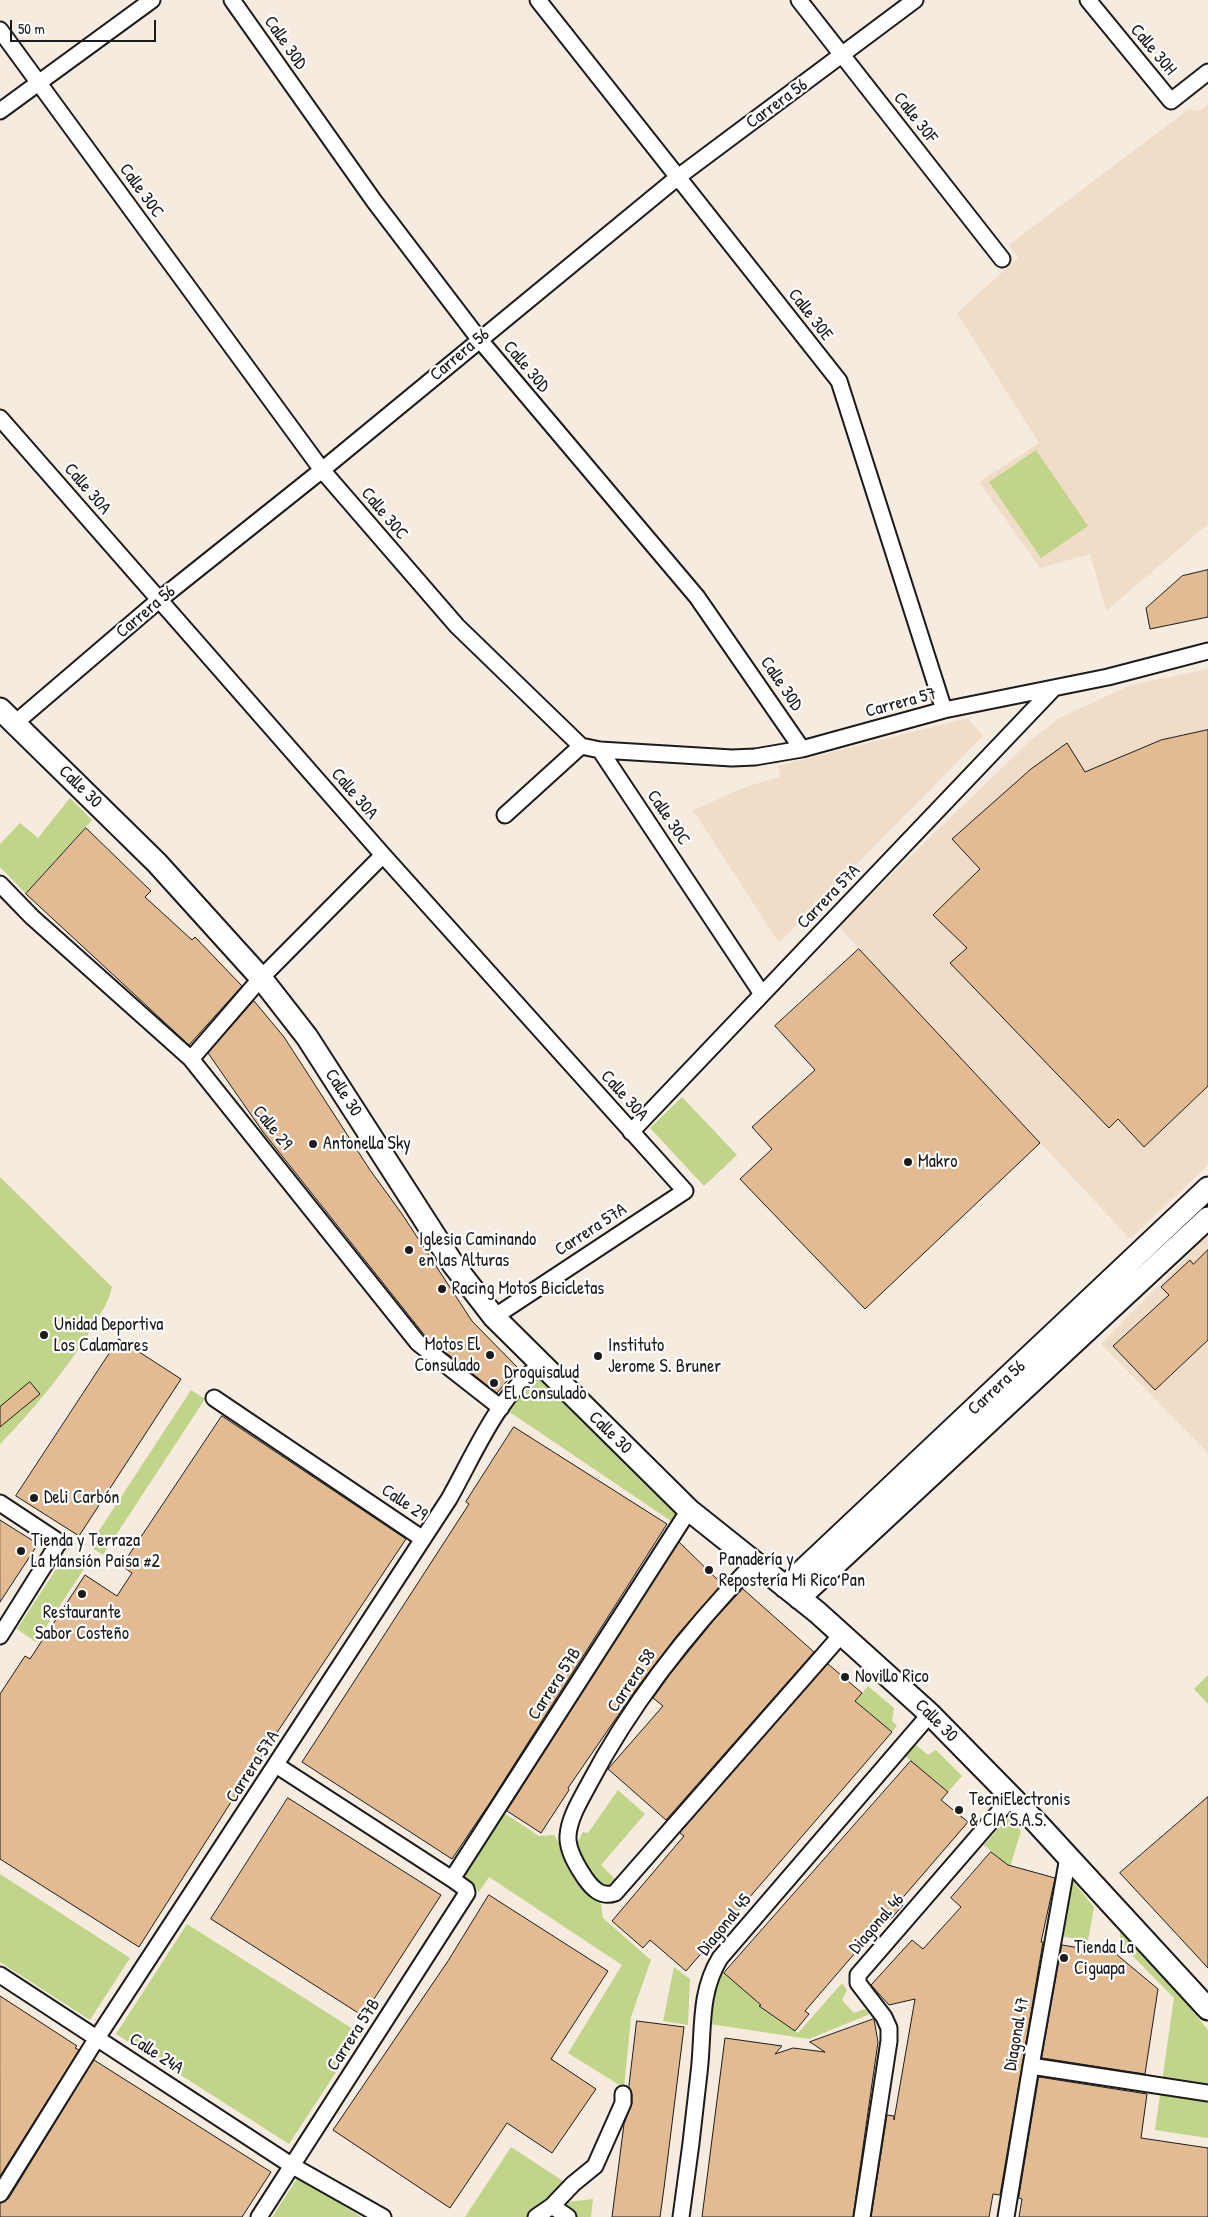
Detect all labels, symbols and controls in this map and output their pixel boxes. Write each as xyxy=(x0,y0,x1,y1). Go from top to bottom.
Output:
scale bar xyxy=(12,10,159,42)
street label: Calle 30D xyxy=(259,12,311,74)
text: 50 m xyxy=(18,18,45,39)
street label: Calle 30H xyxy=(1125,20,1181,80)
street label: Carrera 56 xyxy=(742,74,812,134)
street label: Calle 30F xyxy=(888,88,942,148)
street label: Calle 30C xyxy=(114,160,168,222)
street label: Calle 30E xyxy=(783,285,837,345)
street label: Carrera 56 xyxy=(426,324,494,386)
street label: Calle 30D xyxy=(498,337,554,397)
street label: Calle 30A xyxy=(59,459,115,519)
street label: Calle 30C xyxy=(356,483,412,545)
street label: Carrera 56 xyxy=(112,581,180,643)
street label: Calle 30D xyxy=(755,653,807,715)
street label: Carrera 57 xyxy=(863,683,939,723)
street label: Calle 30 xyxy=(54,761,106,813)
street label: Calle 30A xyxy=(326,764,382,824)
street label: Calle 30C xyxy=(642,786,694,850)
street label: Carrera 57A xyxy=(793,860,865,934)
street label: Calle 30 xyxy=(320,1065,366,1121)
street label: Calle 30A xyxy=(596,1066,652,1126)
street label: Calle 29 xyxy=(248,1101,296,1155)
place label: Antonella Sky xyxy=(323,1133,411,1155)
marker: Antonella Sky xyxy=(307,1138,319,1150)
place label: Makro xyxy=(918,1151,957,1173)
marker: Makro xyxy=(902,1156,914,1168)
street label: Carrera 57A xyxy=(551,1199,631,1261)
place label: Iglesia Caminando en las Alturas xyxy=(419,1229,536,1272)
marker: Iglesia Caminando en las Alturas xyxy=(403,1244,415,1256)
place label: Racing Motos Bicicletas xyxy=(452,1278,604,1300)
marker: Racing Motos Bicicletas xyxy=(436,1283,448,1295)
place label: Unidad Deportiva Los Calamares xyxy=(54,1314,163,1356)
marker: Unidad Deportiva Los Calamares xyxy=(38,1329,50,1341)
place label: Motos El Consulado xyxy=(414,1334,480,1376)
place label: Instituto Jerome S. Bruner xyxy=(608,1335,721,1378)
marker: Motos El Consulado xyxy=(484,1349,496,1361)
marker: Instituto Jerome S. Bruner xyxy=(592,1350,604,1362)
street label: Carrera 56 xyxy=(964,1356,1030,1420)
place label: Droguisalud El Consulado xyxy=(504,1362,586,1405)
marker: Droguisalud El Consulado xyxy=(488,1377,500,1389)
street label: Calle 30 xyxy=(584,1407,636,1459)
street label: Calle 29 xyxy=(377,1480,431,1526)
place label: Deli Carbón xyxy=(44,1487,119,1509)
marker: Deli Carbón xyxy=(28,1492,40,1504)
place label: Tienda y Terraza La Mansión Paisa #2 xyxy=(31,1530,160,1572)
marker: Tienda y Terraza La Mansión Paisa #2 xyxy=(15,1545,27,1557)
place label: Panadería y Repostería Mi Rico Pan xyxy=(719,1549,865,1592)
marker: Panadería y Repostería Mi Rico Pan xyxy=(703,1564,715,1576)
marker: Restaurante Sabor Costeño xyxy=(76,1588,88,1600)
place label: Restaurante Sabor Costeño xyxy=(35,1602,129,1645)
street label: Carrera 57B xyxy=(524,1644,586,1724)
street label: Carrera 58 xyxy=(603,1645,661,1717)
place label: Novillo Rico xyxy=(855,1666,929,1688)
marker: Novillo Rico xyxy=(839,1671,851,1683)
street label: Calle 30 xyxy=(910,1695,962,1747)
street label: Carrera 57A xyxy=(222,1727,284,1807)
place label: TecniElectronis & CIA S.A.S. xyxy=(969,1789,1070,1832)
marker: TecniElectronis & CIA S.A.S. xyxy=(953,1804,965,1816)
street label: Diagonal 46 xyxy=(845,1889,909,1959)
street label: Diagonal 45 xyxy=(694,1890,756,1960)
place label: Tienda La Ciguapa xyxy=(1074,1937,1134,1980)
marker: Tienda La Ciguapa xyxy=(1058,1952,1070,1964)
street label: Carrera 57B xyxy=(323,1995,385,2075)
street label: Diagonal 47 xyxy=(1000,1995,1034,2073)
street label: Calle 24A xyxy=(125,2029,187,2079)

